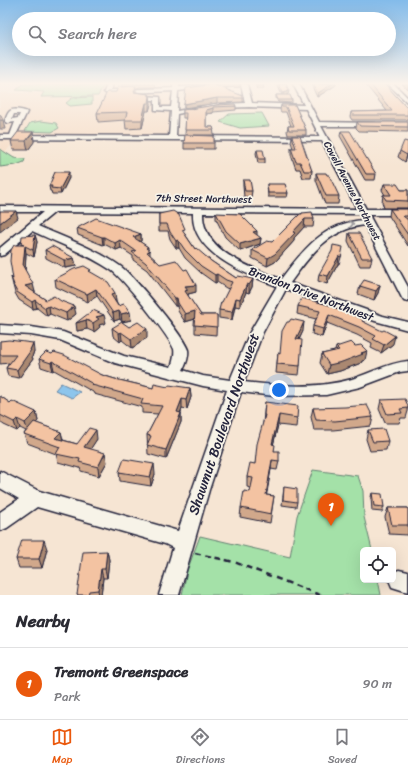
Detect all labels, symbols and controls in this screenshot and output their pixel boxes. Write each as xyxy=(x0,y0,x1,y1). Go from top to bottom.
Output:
search box xyxy=(12,12,396,56)
text: Search here xyxy=(58,21,137,47)
icon: search xyxy=(26,23,48,45)
street label: Covell Avenue Northwest xyxy=(318,138,386,245)
street label: 7th Street Northwest xyxy=(156,189,253,209)
one-way arrow xyxy=(348,220,355,229)
street label: Brandon Drive Northwest xyxy=(245,260,378,328)
street label: Shawmut Boulevard Northwest xyxy=(181,330,267,518)
your location xyxy=(269,380,289,400)
pin: 1 xyxy=(318,493,344,526)
map controls xyxy=(360,547,396,583)
button: locate xyxy=(360,547,396,583)
text: Nearby xyxy=(16,606,70,636)
text: Tremont Greenspace xyxy=(54,659,188,685)
text: 1 xyxy=(26,672,32,695)
text: 90 m xyxy=(362,672,392,695)
text: Park xyxy=(54,685,81,708)
tab: Map xyxy=(51,726,73,769)
tab: Directions xyxy=(176,726,225,769)
tab: Saved xyxy=(328,726,357,769)

